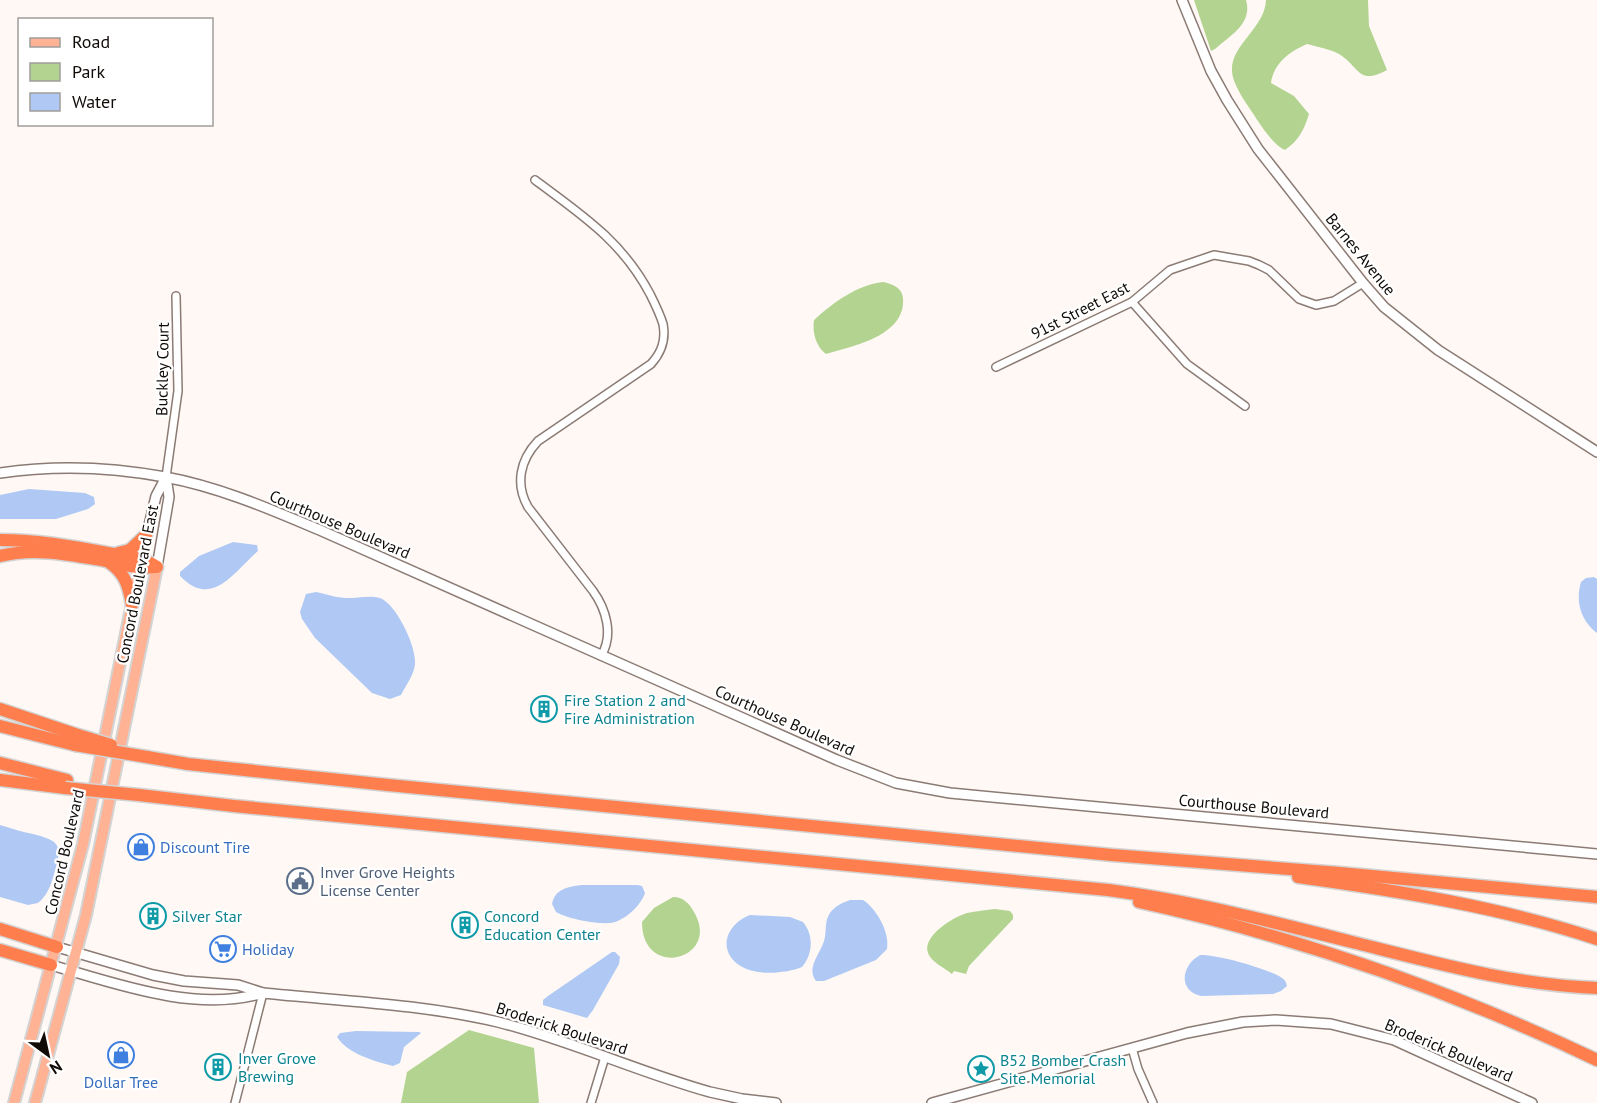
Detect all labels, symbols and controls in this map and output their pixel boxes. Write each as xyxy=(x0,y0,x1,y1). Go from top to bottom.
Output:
legend xyxy=(18,18,213,126)
text: Road xyxy=(72,30,110,53)
text: Park xyxy=(72,60,105,83)
text: Water xyxy=(72,90,116,113)
street label: Barnes Avenue xyxy=(1322,209,1400,299)
street label: 91st Street East xyxy=(1027,276,1133,343)
street label: Buckley Court xyxy=(151,321,173,416)
street label: Courthouse Boulevard xyxy=(267,485,413,563)
street label: Concord Boulevard East xyxy=(112,502,162,665)
street label: Courthouse Boulevard xyxy=(712,680,858,760)
place label: Fire Station 2 and Fire Administration xyxy=(564,690,695,728)
building icon: Fire Station 2 and Fire Administration xyxy=(529,694,559,724)
street label: Concord Boulevard xyxy=(40,787,88,917)
street label: Courthouse Boulevard xyxy=(1178,789,1330,823)
shop icon: Discount Tire xyxy=(126,832,156,862)
place label: Discount Tire xyxy=(160,837,250,857)
place label: Inver Grove Heights License Center xyxy=(320,862,455,900)
public building icon: Inver Grove Heights License Center xyxy=(285,866,315,896)
building icon: Silver Star xyxy=(138,901,168,931)
place label: Silver Star xyxy=(172,906,243,926)
place label: Concord Education Center xyxy=(484,906,601,944)
building icon: Concord Education Center xyxy=(450,910,480,940)
supermarket icon: Holiday xyxy=(208,934,238,964)
place label: Holiday xyxy=(242,939,295,959)
street label: Broderick Boulevard xyxy=(494,997,630,1059)
street label: Broderick Boulevard xyxy=(1382,1014,1516,1086)
north arrow xyxy=(18,1025,78,1085)
shop icon: Dollar Tree xyxy=(106,1040,136,1070)
place label: Inver Grove Brewing xyxy=(238,1048,316,1086)
place label: B52 Bomber Crash Site Memorial xyxy=(1000,1050,1126,1088)
building icon: Inver Grove Brewing xyxy=(203,1052,233,1082)
place icon: B52 Bomber Crash Site Memorial xyxy=(966,1054,996,1084)
text: N xyxy=(46,1056,66,1079)
place label: Dollar Tree xyxy=(84,1072,158,1092)

